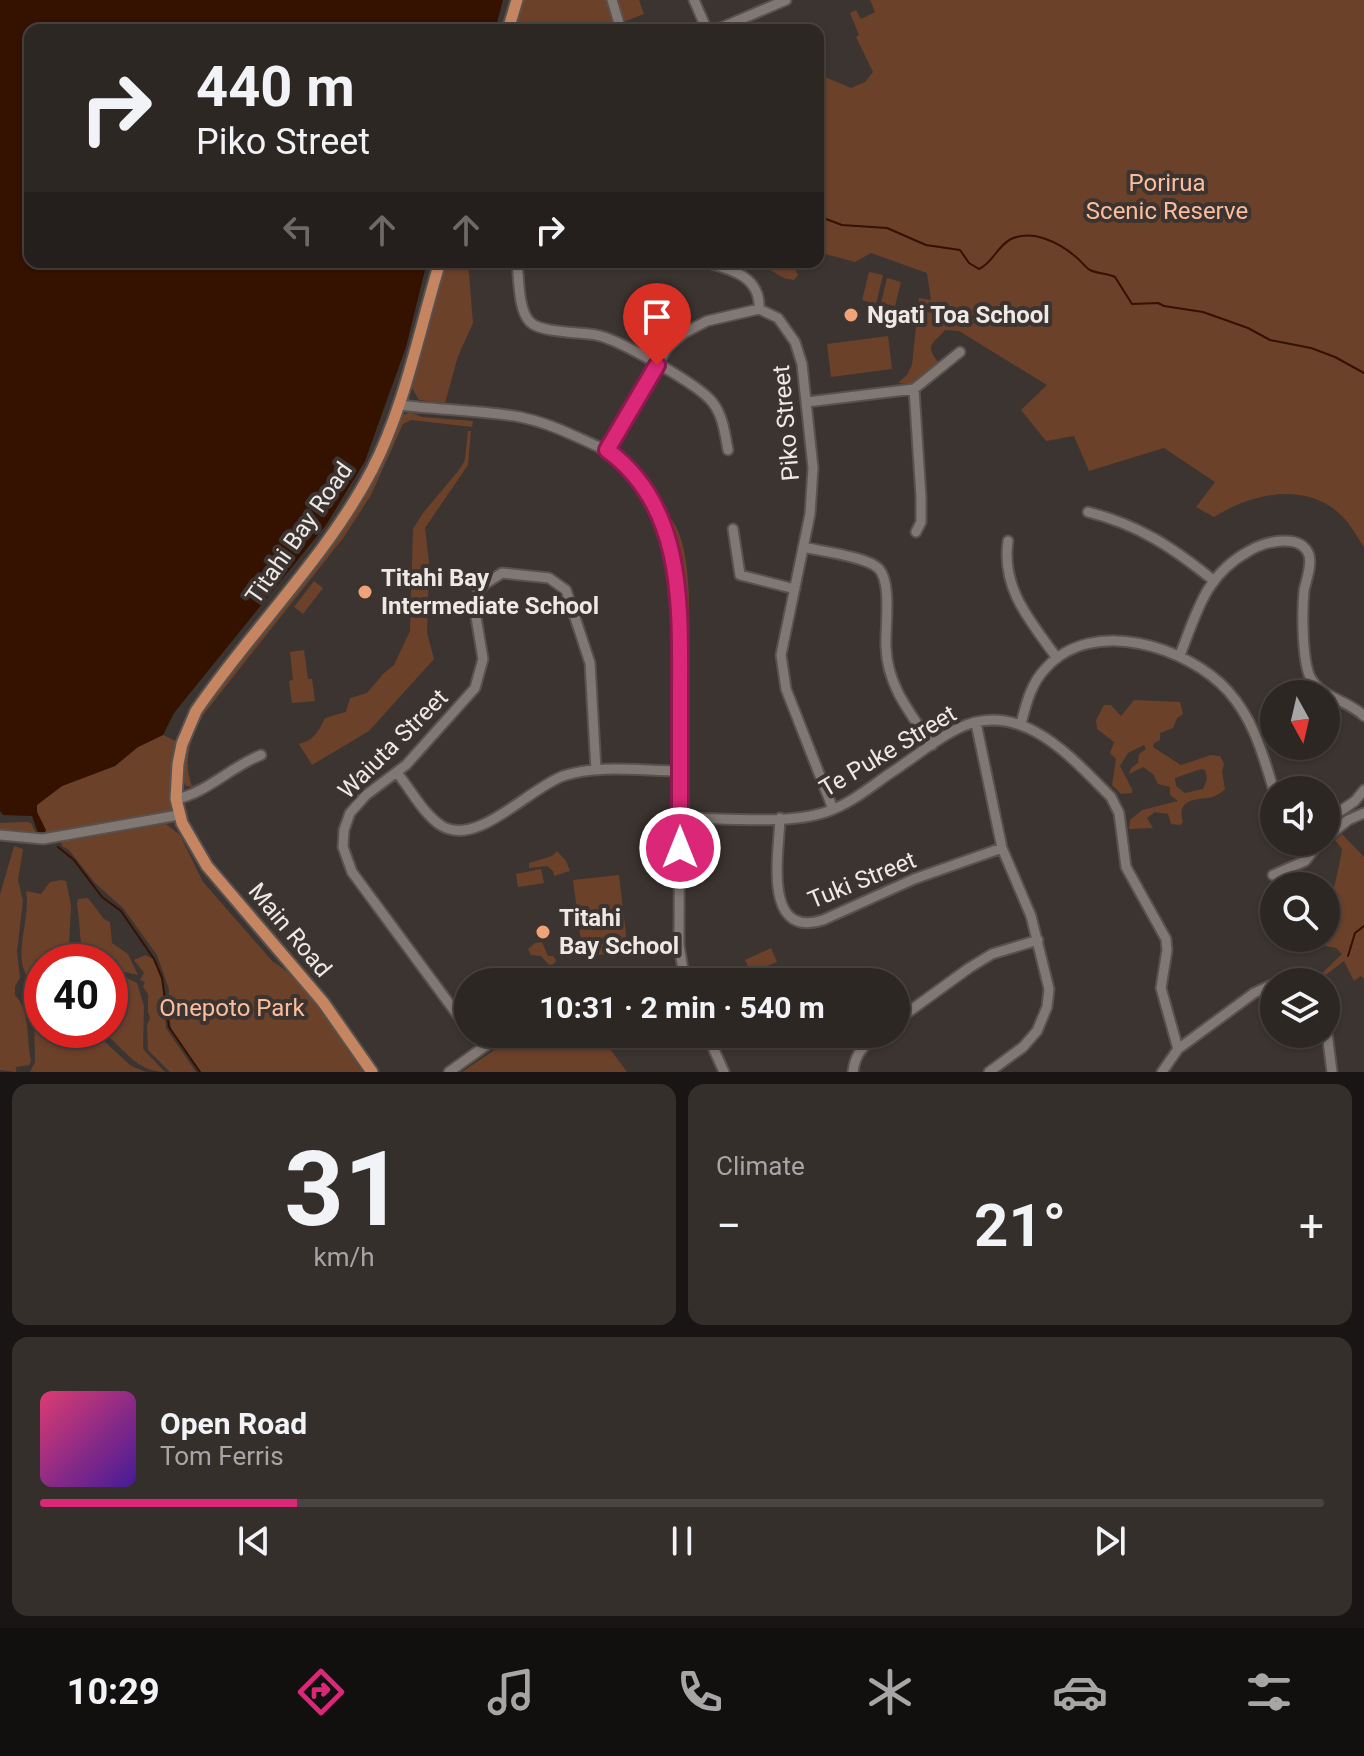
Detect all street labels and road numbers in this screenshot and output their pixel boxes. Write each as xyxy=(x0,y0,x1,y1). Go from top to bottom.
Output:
street label: Piko Street xyxy=(767,364,805,482)
street label: Titahi Bay Road xyxy=(240,457,358,609)
street label: Waiuta Street xyxy=(332,683,454,805)
street label: Te Puke Street xyxy=(815,699,961,803)
street label: Tuki Street xyxy=(804,846,920,914)
street label: Main Road xyxy=(243,877,337,983)

